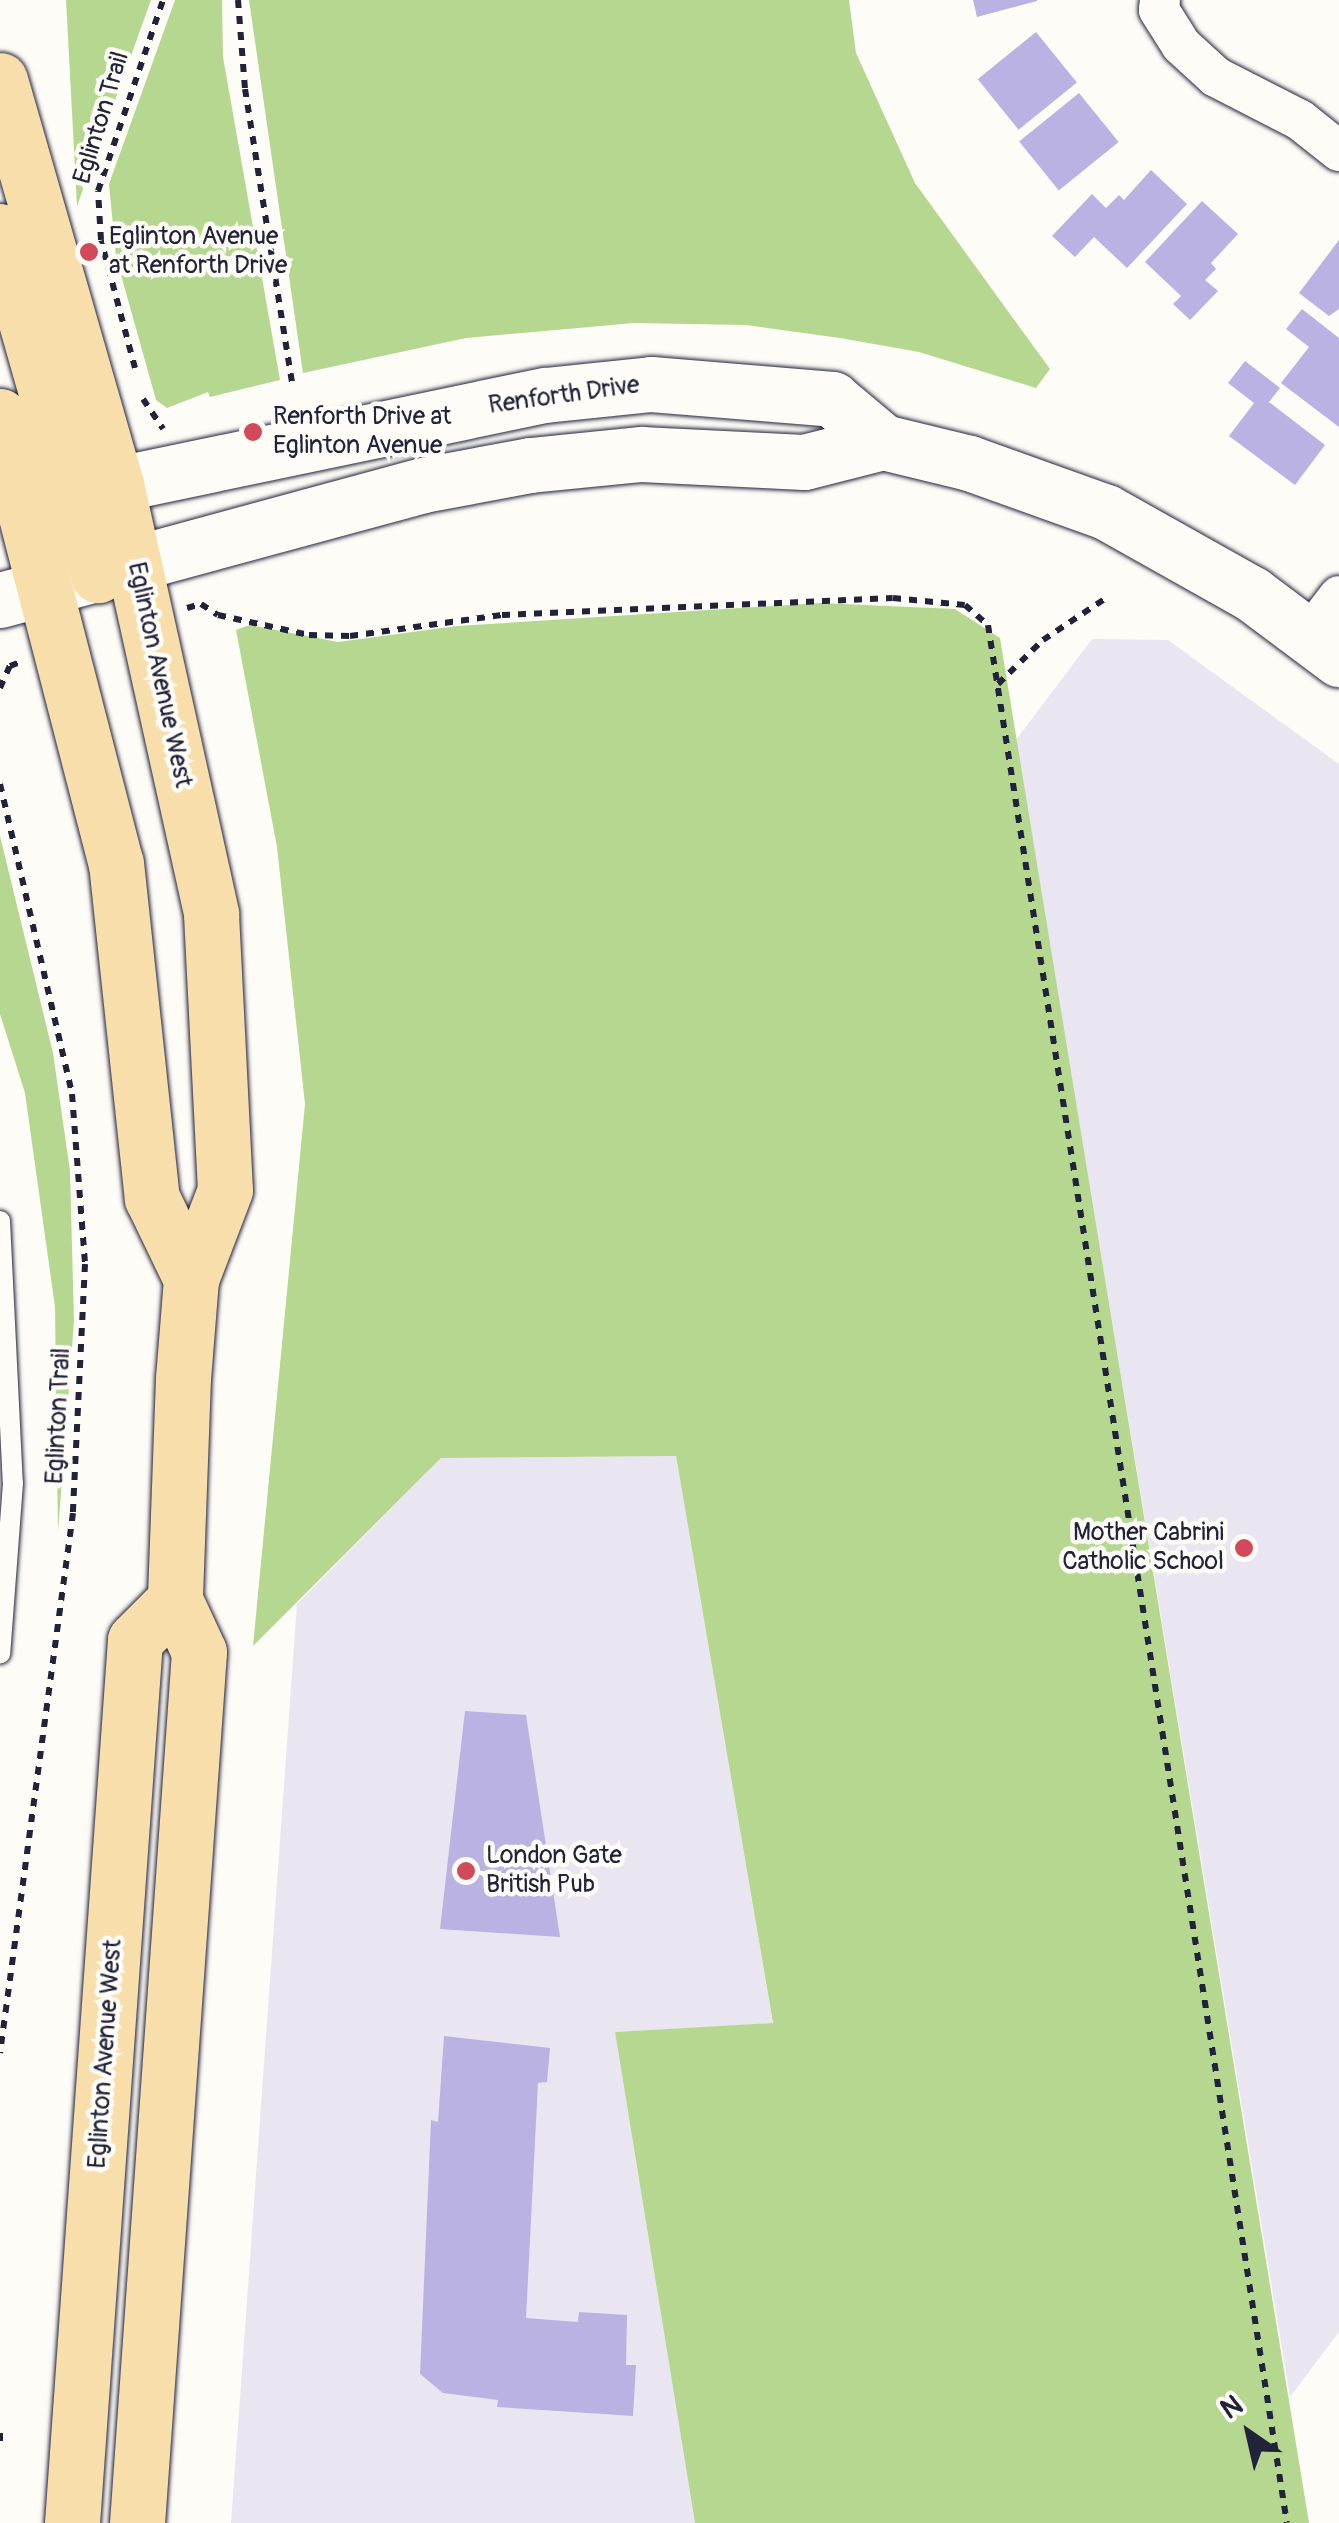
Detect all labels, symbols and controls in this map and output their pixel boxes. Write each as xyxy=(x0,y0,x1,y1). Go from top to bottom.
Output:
street label: Eglinton Trail xyxy=(68,48,136,188)
place label: Eglinton Avenue at Renforth Drive xyxy=(109,223,287,282)
marker: Eglinton Avenue at Renforth Drive xyxy=(78,241,100,263)
street label: Renforth Drive xyxy=(487,371,641,421)
place label: Renforth Drive at Eglinton Avenue xyxy=(273,403,451,462)
marker: Renforth Drive at Eglinton Avenue xyxy=(242,421,264,443)
street label: Eglinton Avenue West xyxy=(120,560,198,790)
street label: Eglinton Trail xyxy=(40,1347,78,1485)
place label: Mother Cabrini Catholic School xyxy=(1062,1519,1224,1578)
marker: Mother Cabrini Catholic School xyxy=(1233,1537,1255,1559)
place label: London Gate British Pub xyxy=(486,1842,622,1901)
marker: London Gate British Pub xyxy=(455,1860,477,1882)
street label: Eglinton Avenue West xyxy=(83,1938,129,2170)
north arrow xyxy=(1199,2383,1299,2483)
text: N xyxy=(1214,2388,1250,2428)

